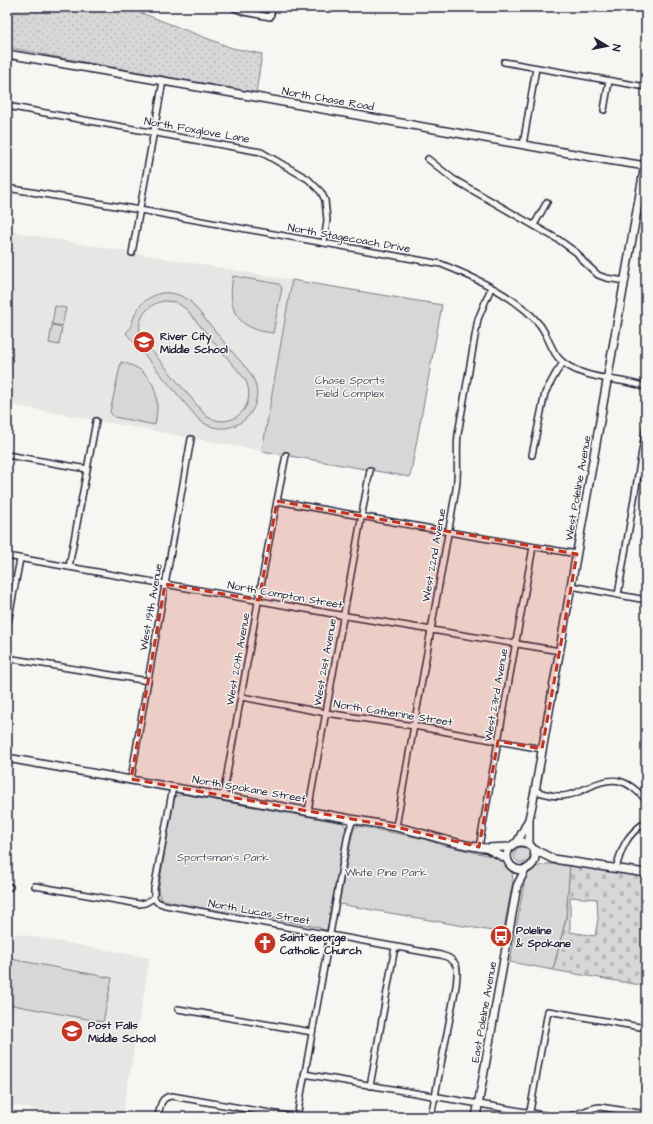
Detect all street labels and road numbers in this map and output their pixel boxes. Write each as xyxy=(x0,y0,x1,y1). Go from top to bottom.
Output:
street label: North Chase Road xyxy=(281,84,376,115)
street label: North Foxglove Lane xyxy=(143,113,251,148)
street label: North Stagecoach Drive xyxy=(286,220,412,257)
street label: West Poleline Avenue xyxy=(561,434,595,542)
street label: West 22nd Avenue xyxy=(418,507,450,603)
street label: West 19th Avenue xyxy=(136,562,166,652)
street label: North Compton Street xyxy=(226,577,344,613)
street label: West 20th Avenue xyxy=(222,611,254,707)
street label: West 21st Avenue xyxy=(310,617,340,707)
street label: West 23rd Avenue xyxy=(480,647,512,743)
street label: North Catherine Street xyxy=(332,696,454,730)
street label: North Spokane Street xyxy=(191,772,307,806)
street label: North Lucas Street xyxy=(207,896,312,928)
street label: East Poleline Avenue xyxy=(468,960,500,1064)

